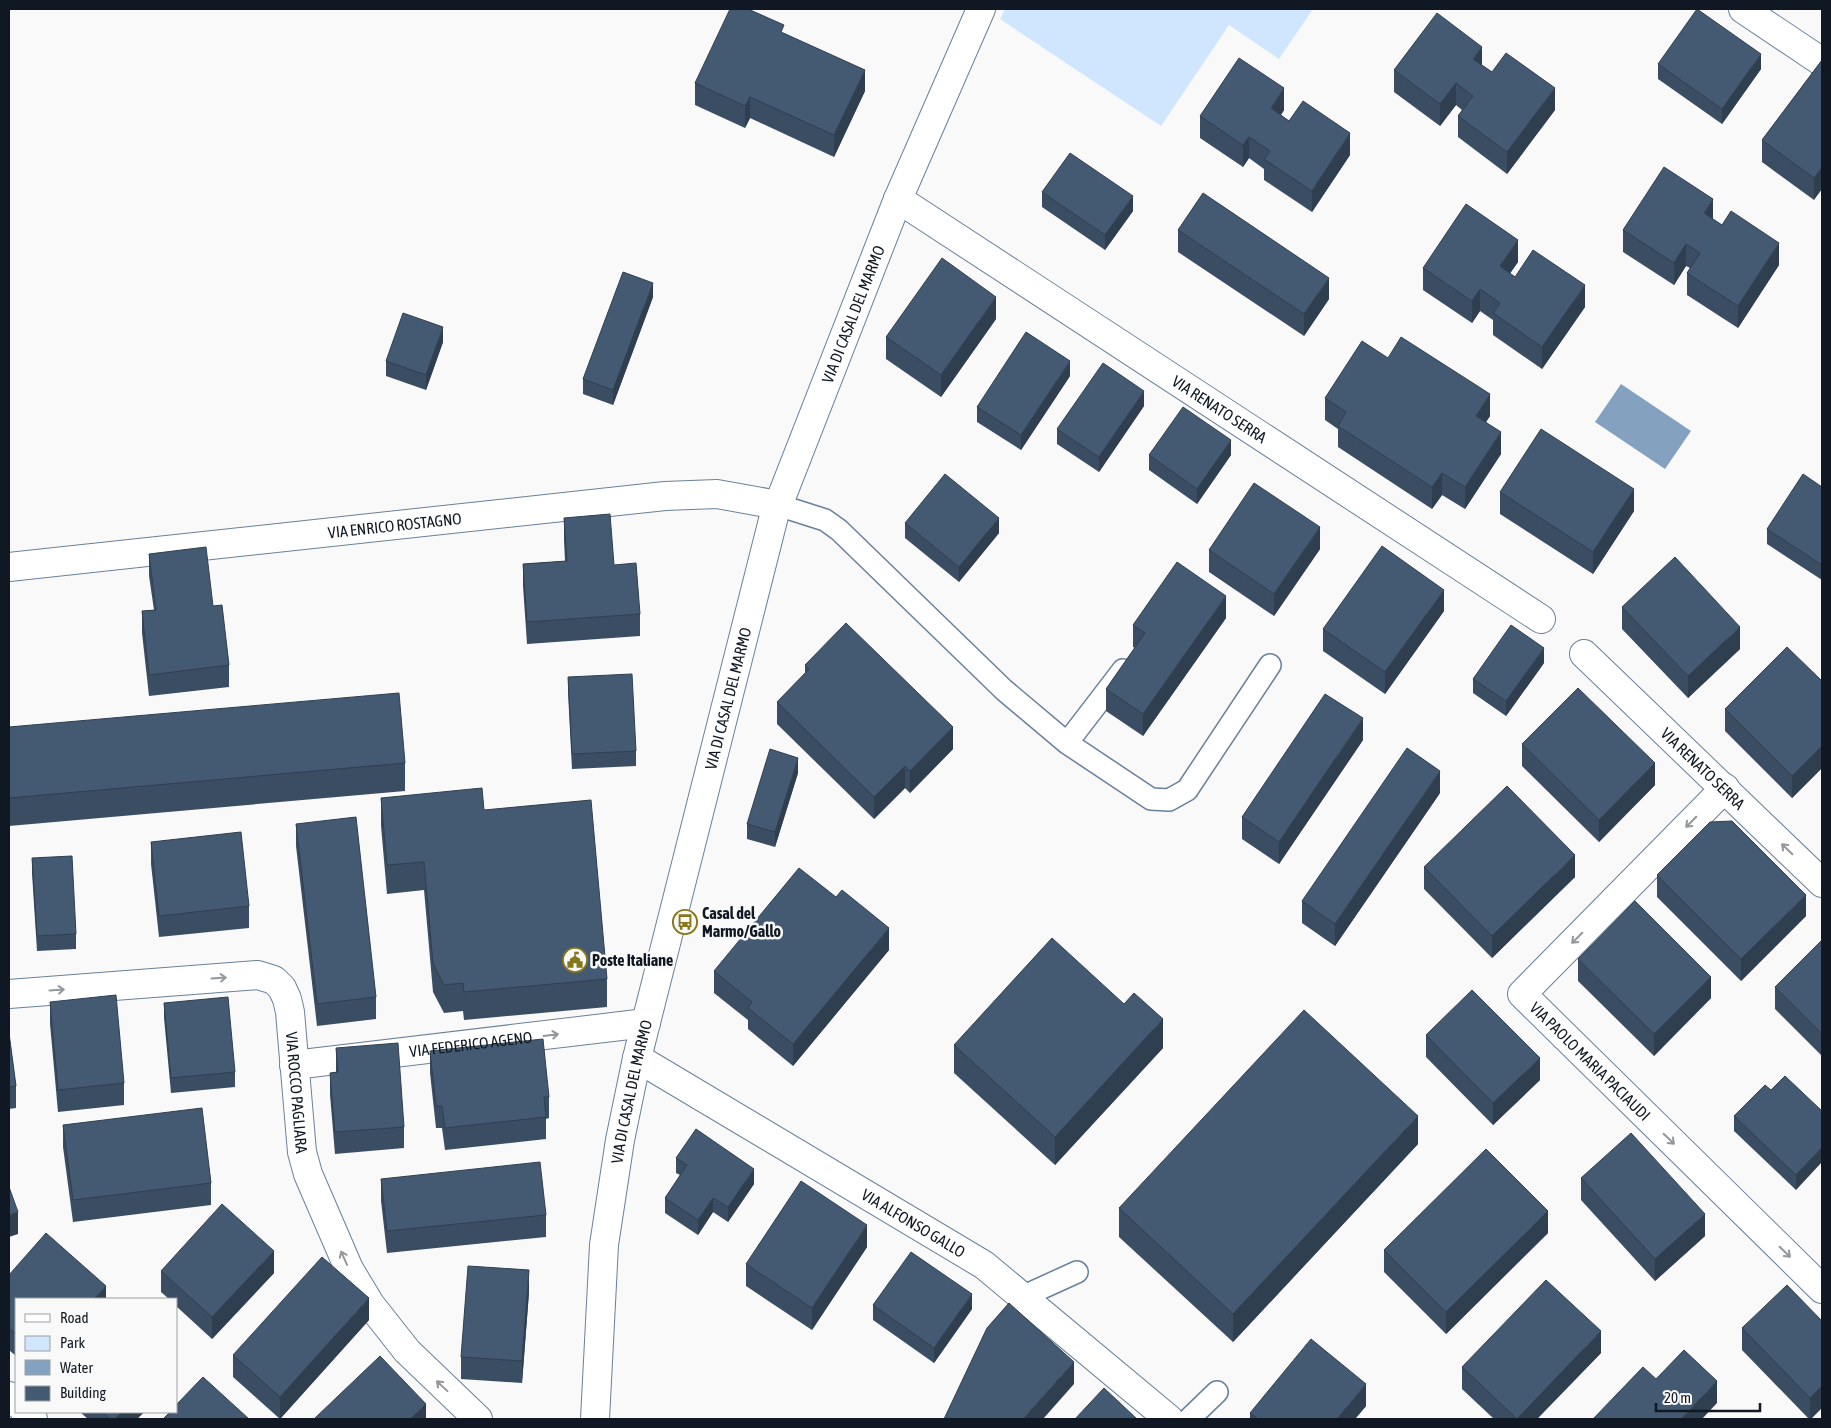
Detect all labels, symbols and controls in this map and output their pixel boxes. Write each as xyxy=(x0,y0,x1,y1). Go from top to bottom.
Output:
street label: VIA DI CASAL DEL MARMO xyxy=(818,243,888,385)
street label: VIA RENATO SERRA xyxy=(1169,372,1270,446)
street label: VIA ENRICO ROSTAGNO xyxy=(327,509,462,541)
street label: VIA DI CASAL DEL MARMO xyxy=(701,625,755,772)
street label: VIA RENATO SERRA xyxy=(1657,724,1749,813)
one-way arrow xyxy=(1685,816,1697,829)
one-way arrow xyxy=(1782,843,1794,855)
place label: Casal del Marmo/Gallo xyxy=(702,904,782,940)
bus stop icon: Casal del Marmo/Gallo xyxy=(672,909,698,935)
one-way arrow xyxy=(1570,932,1583,944)
public building icon: Poste Italiane xyxy=(562,947,588,973)
place label: Poste Italiane xyxy=(592,951,673,969)
one-way arrow xyxy=(211,973,227,982)
one-way arrow xyxy=(49,985,65,995)
street label: VIA PAOLO MARIA PACIAUDI xyxy=(1526,998,1654,1124)
street label: VIA DI CASAL DEL MARMO xyxy=(608,1018,655,1165)
street label: VIA FEDERICO AGENO xyxy=(408,1028,533,1060)
one-way arrow xyxy=(542,1030,558,1040)
street label: VIA ROCCO PAGLIARA xyxy=(283,1031,311,1154)
one-way arrow xyxy=(1663,1132,1675,1144)
street label: VIA ALFONSO GALLO xyxy=(859,1185,969,1261)
one-way arrow xyxy=(1779,1246,1792,1258)
one-way arrow xyxy=(339,1251,348,1266)
legend xyxy=(15,1298,178,1413)
text: Road xyxy=(60,1309,89,1326)
text: Park xyxy=(60,1334,85,1351)
text: Water xyxy=(60,1359,93,1376)
scale bar xyxy=(1656,1380,1760,1412)
one-way arrow xyxy=(435,1381,448,1392)
text: Building xyxy=(60,1384,106,1401)
text: 20 m xyxy=(1664,1389,1691,1406)

